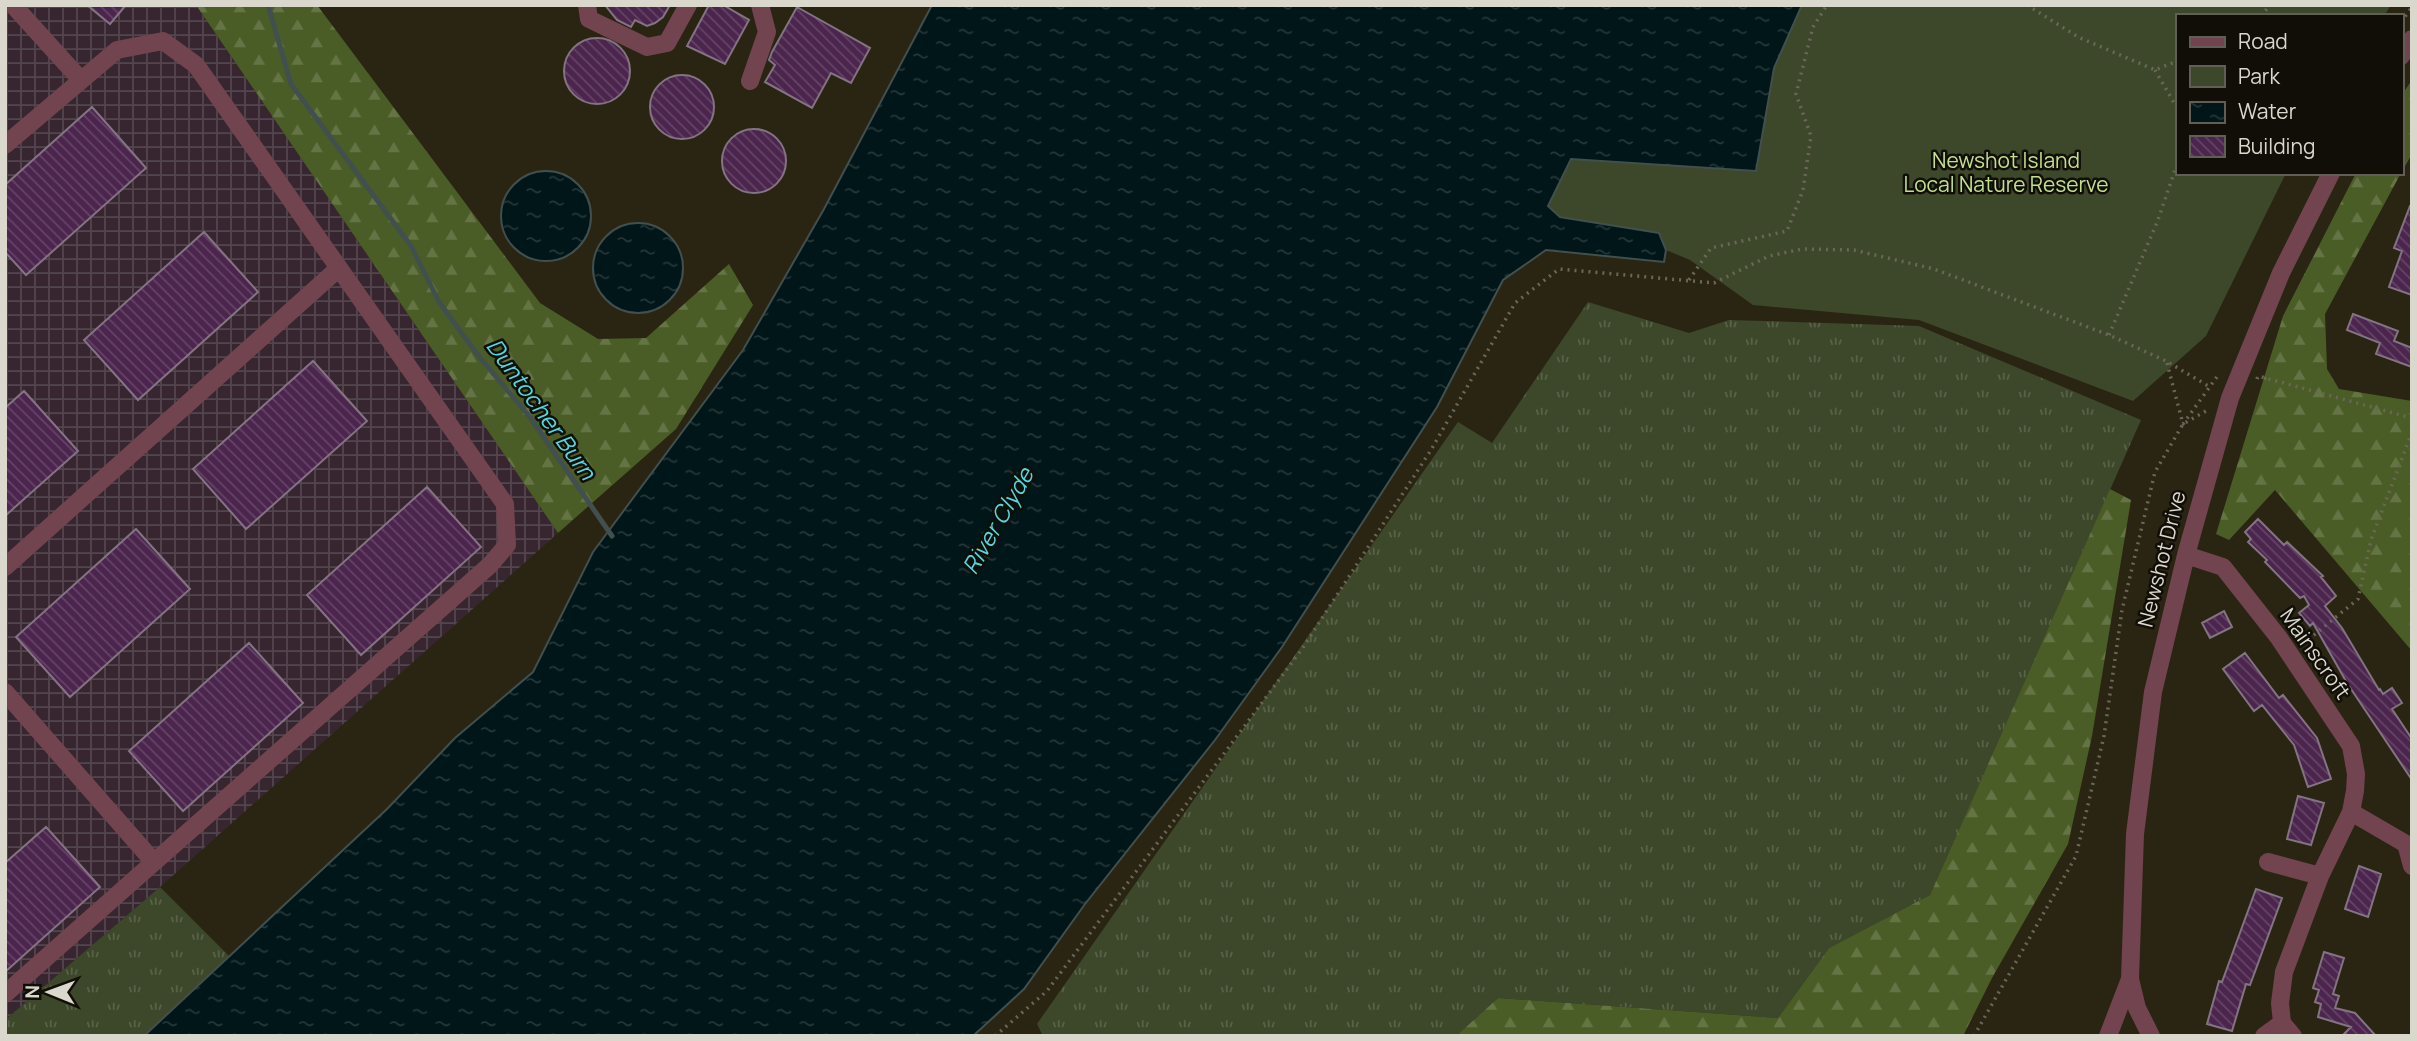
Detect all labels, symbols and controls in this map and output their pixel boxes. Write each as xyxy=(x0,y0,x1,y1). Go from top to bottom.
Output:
legend xyxy=(2176,14,2403,175)
text: Road xyxy=(2238,27,2288,55)
text: Park xyxy=(2238,62,2280,90)
text: Water xyxy=(2238,97,2297,125)
text: Building xyxy=(2238,132,2315,160)
park label: Newshot Island Local Nature Reserve xyxy=(1903,146,2109,198)
water label: Duntocher Burn xyxy=(480,331,605,487)
water label: River Clyde xyxy=(954,460,1041,580)
street label: Newshot Drive xyxy=(2131,488,2191,630)
street label: Mainscroft xyxy=(2274,602,2357,704)
north arrow xyxy=(14,957,84,1027)
text: N xyxy=(19,985,45,999)

